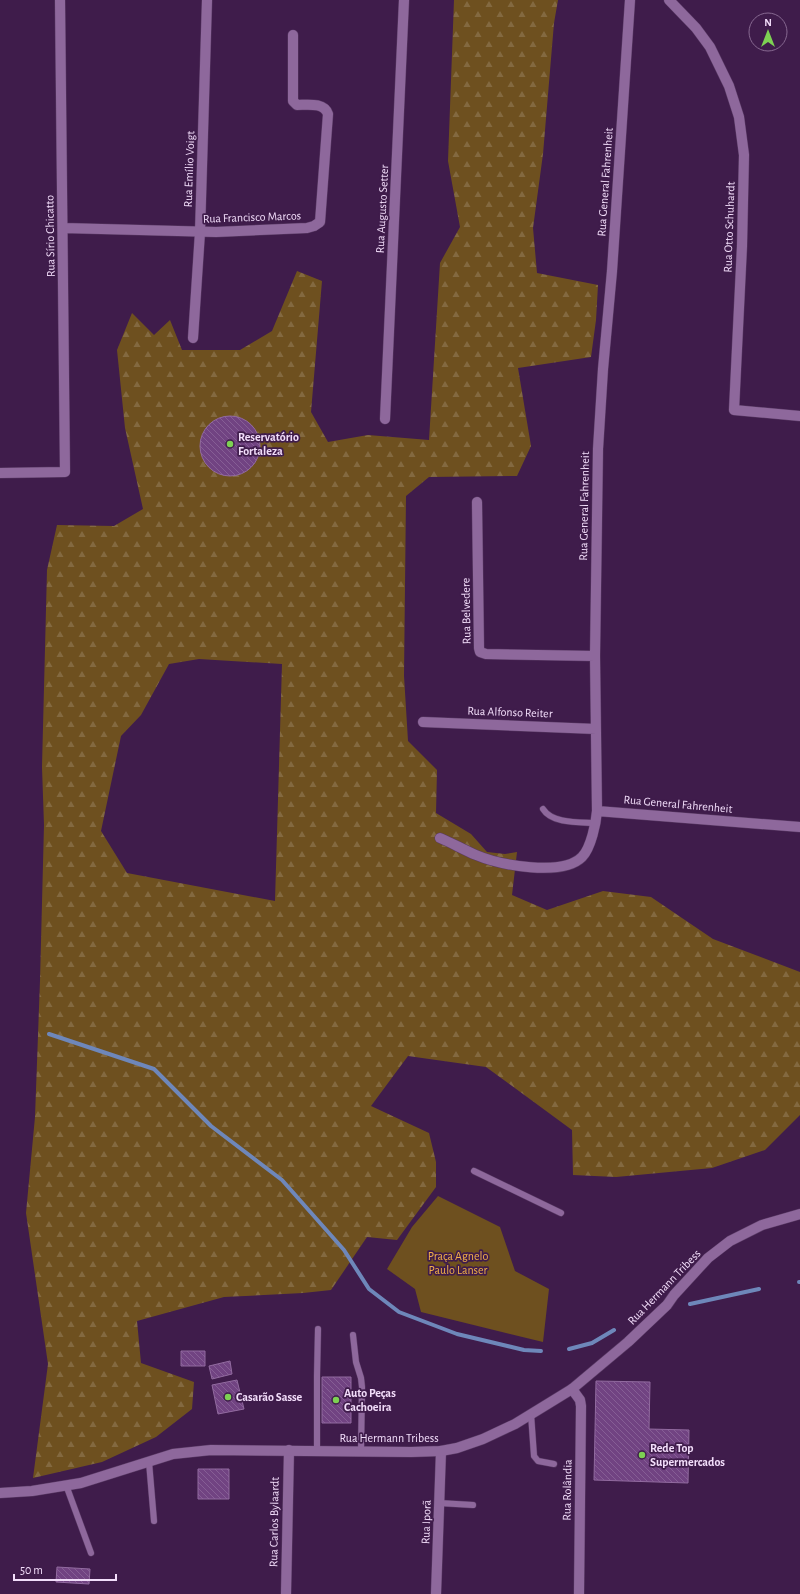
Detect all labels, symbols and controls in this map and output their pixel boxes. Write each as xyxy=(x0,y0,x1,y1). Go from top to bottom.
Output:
north arrow xyxy=(748,12,788,52)
text: N xyxy=(764,17,772,28)
street label: Rua General Fahrenheit xyxy=(595,127,615,237)
street label: Rua Emílio Voigt xyxy=(182,130,196,208)
street label: Rua Augusto Setter xyxy=(374,164,390,254)
street label: Rua Otto Schuhardt xyxy=(721,181,737,273)
street label: Rua Sírio Chicatto xyxy=(43,195,57,277)
street label: Rua Francisco Marcos xyxy=(203,209,301,225)
place label: Reservatório Fortaleza xyxy=(238,431,299,457)
marker: Reservatório Fortaleza xyxy=(225,439,235,449)
street label: Rua General Fahrenheit xyxy=(577,451,591,561)
street label: Rua Belvedere xyxy=(459,578,473,644)
street label: Rua Alfonso Reiter xyxy=(467,705,553,719)
street label: Rua General Fahrenheit xyxy=(623,793,733,815)
street label: Rua Hermann Tribess xyxy=(625,1247,703,1327)
park label: Praça Agnelo Paulo Lanser xyxy=(428,1250,488,1276)
place label: Auto Peças Cachoeira xyxy=(344,1387,396,1413)
place label: Casarão Sasse xyxy=(236,1391,303,1403)
marker: Casarão Sasse xyxy=(223,1392,233,1402)
marker: Auto Peças Cachoeira xyxy=(331,1395,341,1405)
street label: Rua Hermann Tribess xyxy=(339,1432,439,1444)
place label: Rede Top Supermercados xyxy=(650,1442,725,1468)
marker: Rede Top Supermercados xyxy=(637,1450,647,1460)
street label: Rua Rolândia xyxy=(560,1459,574,1521)
street label: Rua Carlos Bylaardt xyxy=(267,1477,282,1567)
street label: Rua Iporã xyxy=(419,1499,433,1544)
scale bar xyxy=(14,1556,116,1582)
text: 50 m xyxy=(20,1564,43,1576)

